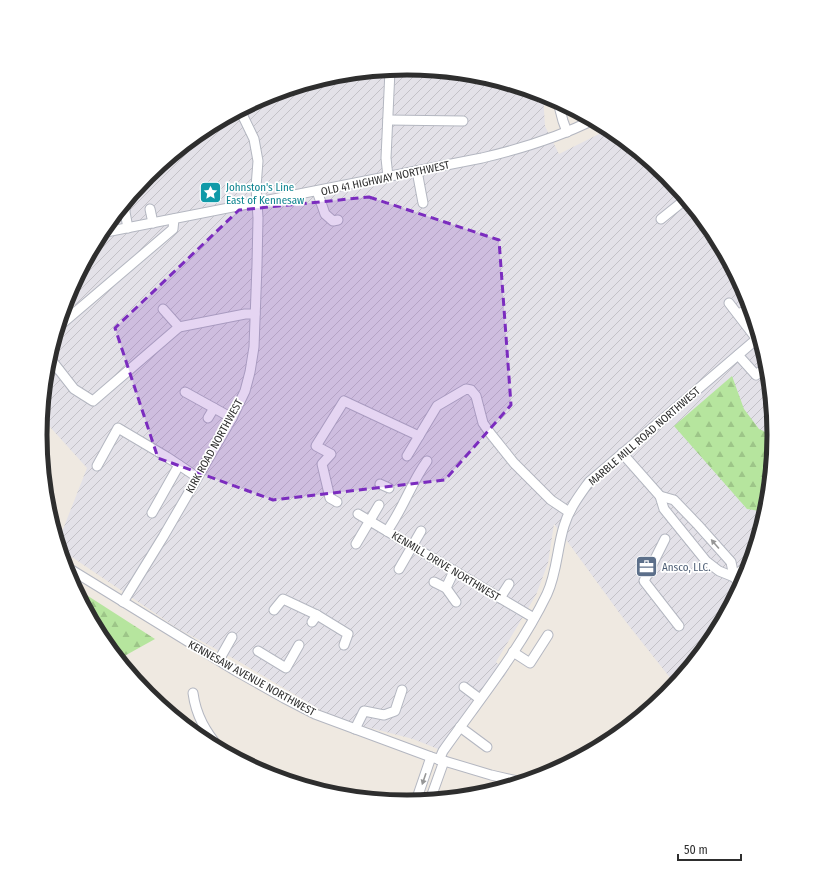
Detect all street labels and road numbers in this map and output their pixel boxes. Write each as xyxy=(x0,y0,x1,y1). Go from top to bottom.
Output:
street label: OLD 41 HIGHWAY NORTHWEST xyxy=(320,158,451,198)
street label: MARBLE MILL ROAD NORTHWEST xyxy=(586,384,703,488)
street label: KIRK ROAD NORTHWEST xyxy=(183,396,246,495)
street label: KENMILL DRIVE NORTHWEST xyxy=(389,529,503,604)
street label: KENNESAW AVENUE NORTHWEST xyxy=(186,638,318,719)

